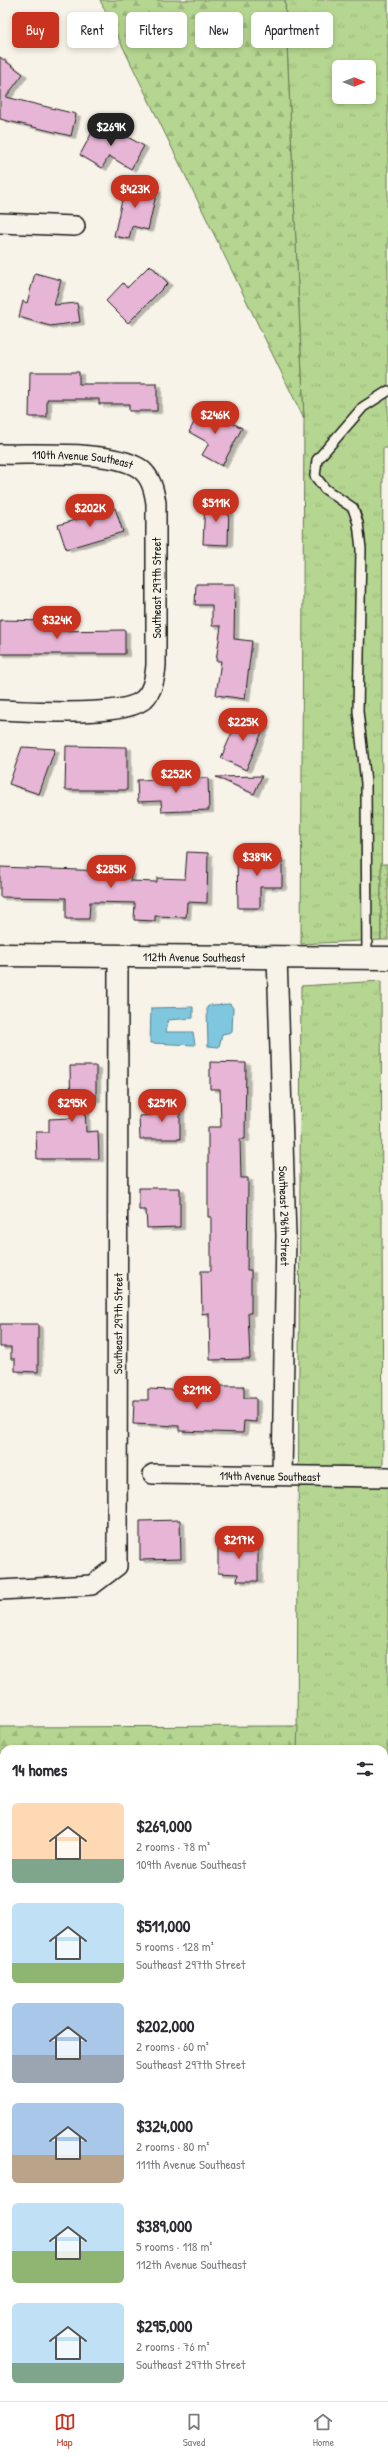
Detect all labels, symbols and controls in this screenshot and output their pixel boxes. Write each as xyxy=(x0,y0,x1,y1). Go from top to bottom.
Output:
chip: Buy xyxy=(12,12,59,48)
chip: Rent xyxy=(67,12,118,48)
chip: Filters xyxy=(126,12,187,48)
chip: New xyxy=(195,12,243,48)
chip: Apartment xyxy=(251,12,333,48)
north arrow xyxy=(332,60,376,104)
map controls xyxy=(332,60,376,104)
pin: $269K xyxy=(83,113,139,147)
text: $269K xyxy=(96,117,126,135)
pin: $423K xyxy=(107,175,163,209)
text: $423K xyxy=(120,179,150,197)
pin: $246K xyxy=(187,401,243,435)
text: $246K xyxy=(200,405,230,423)
street label: 110th Avenue Southeast xyxy=(32,446,137,473)
pin: $511K xyxy=(188,489,244,523)
text: $511K xyxy=(202,493,230,511)
pin: $202K xyxy=(62,494,118,528)
text: $202K xyxy=(74,498,106,516)
street label: Southeast 297th Street xyxy=(148,537,165,639)
pin: $324K xyxy=(29,606,85,640)
text: $324K xyxy=(42,610,72,628)
pin: $225K xyxy=(215,708,271,742)
text: $225K xyxy=(227,712,259,730)
pin: $252K xyxy=(148,760,204,794)
text: $252K xyxy=(160,764,192,782)
pin: $389K xyxy=(229,843,285,877)
text: $389K xyxy=(242,847,272,865)
pin: $285K xyxy=(83,855,139,889)
text: $285K xyxy=(96,859,126,877)
street label: 112th Avenue Southeast xyxy=(143,948,246,965)
pin: $295K xyxy=(44,1089,100,1123)
pin: $251K xyxy=(134,1089,190,1123)
text: $295K xyxy=(57,1093,87,1111)
text: $251K xyxy=(147,1093,177,1111)
street label: Southeast 296th Street xyxy=(275,1166,295,1267)
street label: Southeast 297th Street xyxy=(109,1272,126,1374)
pin: $211K xyxy=(169,1376,225,1410)
text: $211K xyxy=(183,1380,211,1398)
street label: 114th Avenue Southeast xyxy=(219,1466,321,1485)
pin: $217K xyxy=(211,1526,267,1560)
text: $217K xyxy=(224,1530,254,1548)
text: 14 homes xyxy=(12,1758,67,1781)
icon: filters xyxy=(354,1758,376,1780)
text: $269,000 xyxy=(136,1814,192,1837)
icon: home xyxy=(44,1819,92,1867)
text: 2 rooms · 78 m² xyxy=(136,1837,210,1855)
text: 109th Avenue Southeast xyxy=(136,1855,246,1873)
text: $511,000 xyxy=(136,1914,190,1937)
icon: home xyxy=(44,1919,92,1967)
text: 5 rooms · 128 m² xyxy=(136,1937,214,1955)
text: Southeast 297th Street xyxy=(136,1955,246,1973)
text: $202,000 xyxy=(136,2014,194,2037)
icon: home xyxy=(44,2019,92,2067)
text: 2 rooms · 60 m² xyxy=(136,2037,209,2055)
text: Southeast 297th Street xyxy=(136,2055,246,2073)
text: $324,000 xyxy=(136,2114,193,2137)
icon: home xyxy=(44,2119,92,2167)
text: 2 rooms · 80 m² xyxy=(136,2137,209,2155)
text: 111th Avenue Southeast xyxy=(136,2155,245,2173)
text: $389,000 xyxy=(136,2214,192,2237)
icon: home xyxy=(44,2219,92,2267)
text: 5 rooms · 118 m² xyxy=(136,2237,212,2255)
text: 112th Avenue Southeast xyxy=(136,2255,247,2273)
text: $295,000 xyxy=(136,2314,192,2337)
icon: home xyxy=(44,2319,92,2367)
text: 2 rooms · 76 m² xyxy=(136,2337,209,2355)
text: Southeast 297th Street xyxy=(136,2355,246,2373)
tab: Map xyxy=(54,2411,76,2449)
tab: Saved xyxy=(183,2411,205,2449)
tab: Home xyxy=(312,2411,334,2449)

